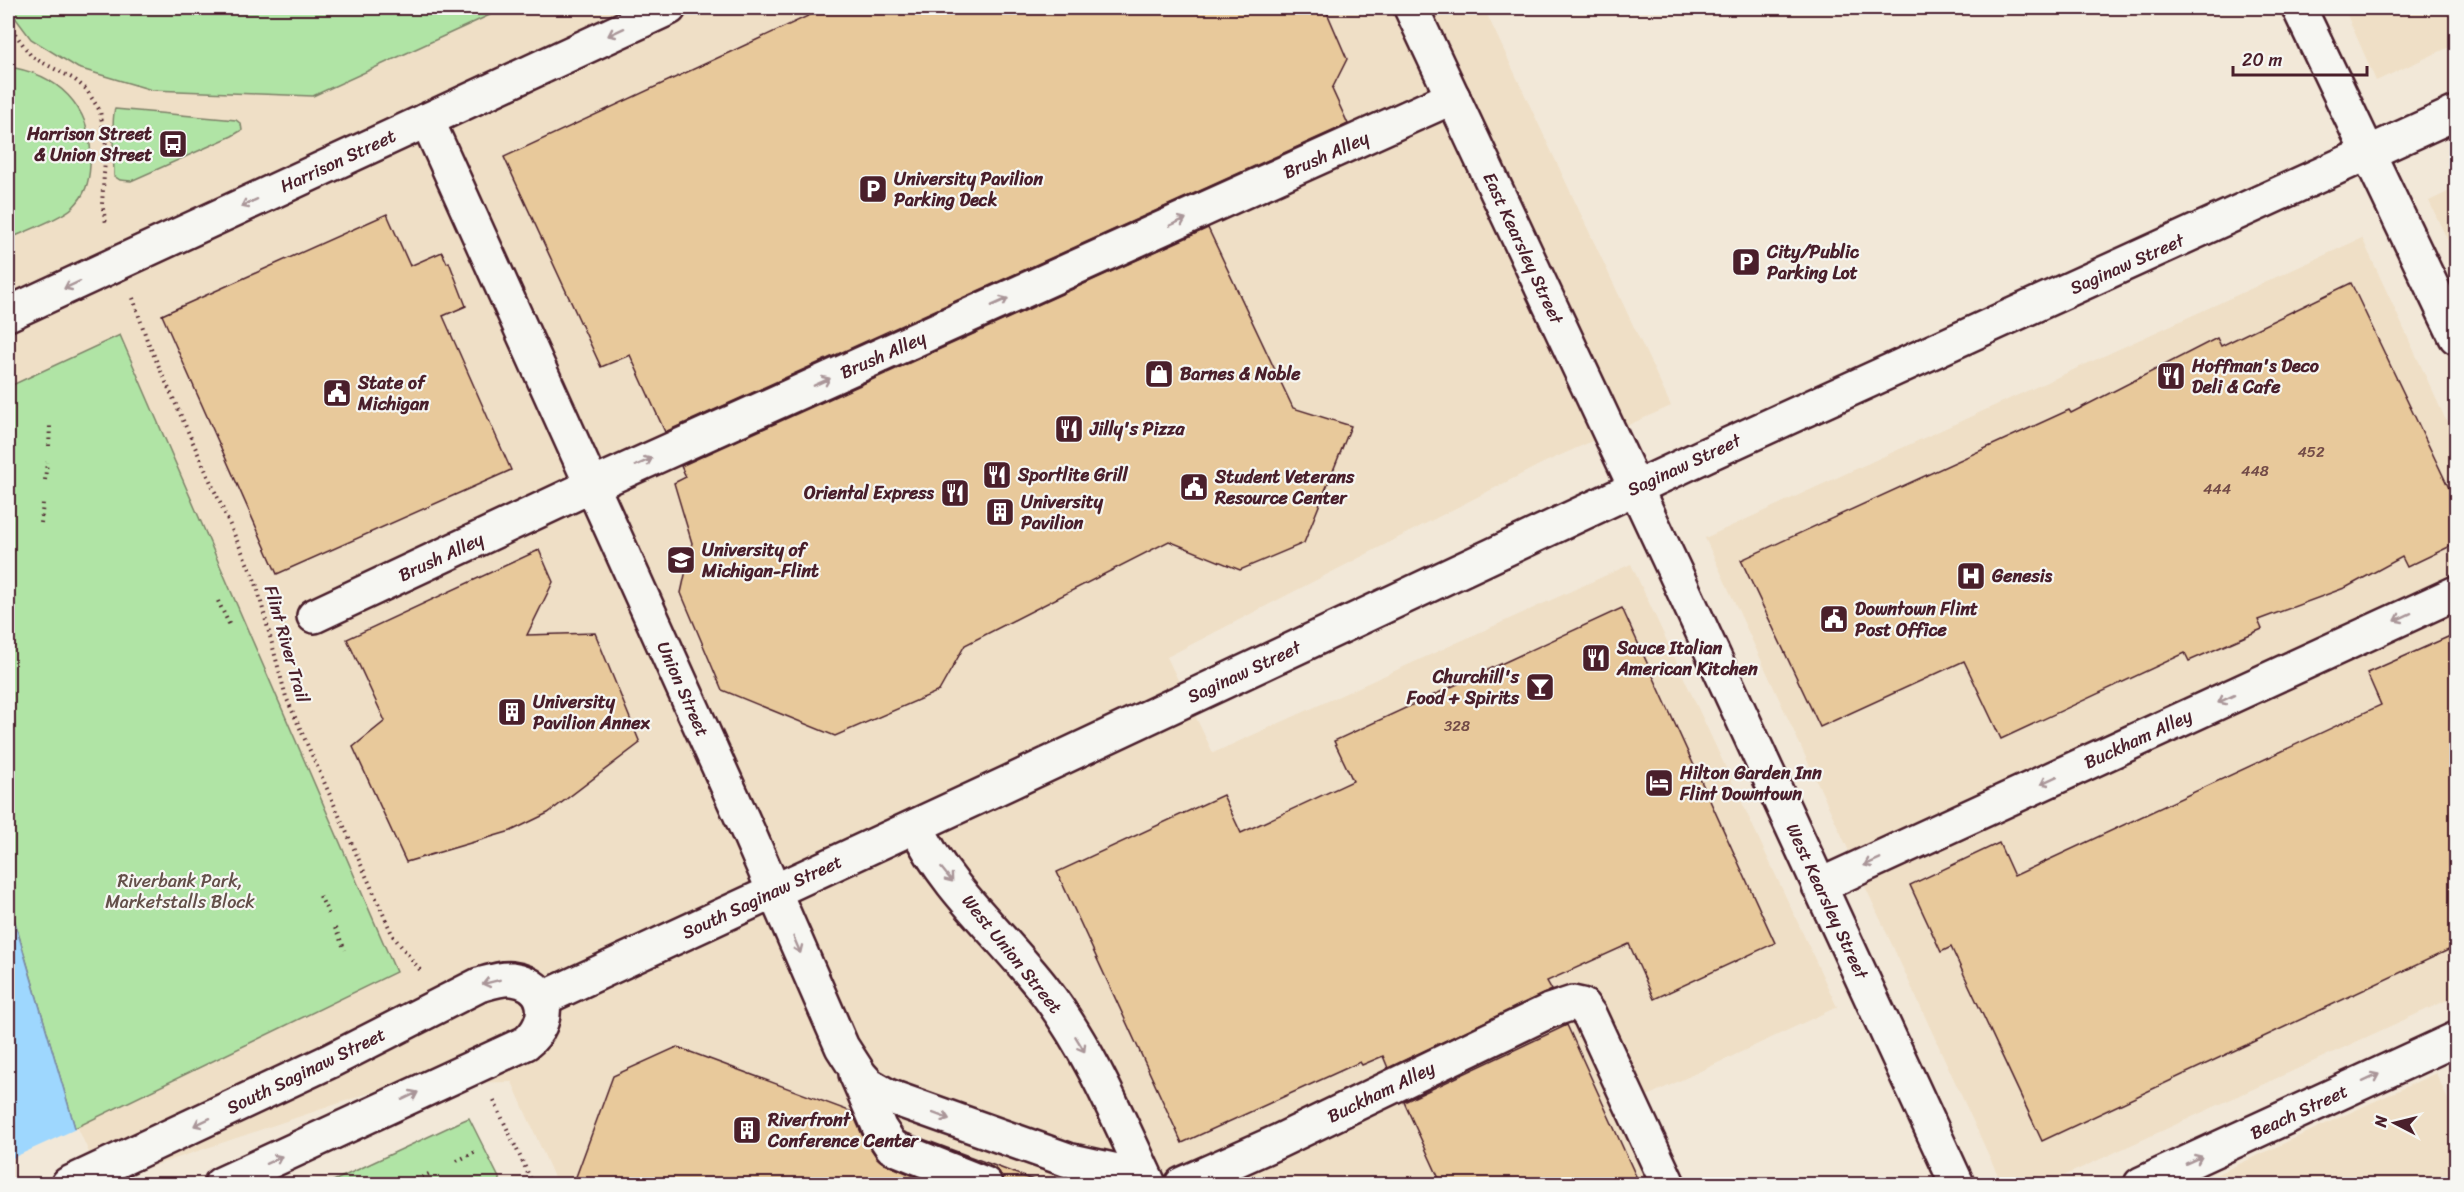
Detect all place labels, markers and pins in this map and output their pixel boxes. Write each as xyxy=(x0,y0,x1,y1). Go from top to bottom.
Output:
place label: Harrison Street & Union Street xyxy=(26,118,152,171)
bus stop icon: Harrison Street & Union Street xyxy=(157,128,189,160)
place label: University Pavilion Parking Deck xyxy=(894,163,1043,216)
parking icon: University Pavilion Parking Deck xyxy=(857,173,889,205)
place label: City/Public Parking Lot xyxy=(1766,236,1860,289)
parking icon: City/Public Parking Lot xyxy=(1730,246,1762,278)
place label: Hoffman's Deco Deli & Cafe xyxy=(2191,350,2320,403)
shop icon: Barnes & Noble xyxy=(1143,358,1175,390)
place label: Barnes & Noble xyxy=(1180,358,1301,390)
restaurant icon: Hoffman's Deco Deli & Cafe xyxy=(2155,360,2187,392)
place label: State of Michigan xyxy=(357,367,429,420)
public building icon: State of Michigan xyxy=(321,377,353,409)
restaurant icon: Jilly's Pizza xyxy=(1053,413,1085,445)
place label: Jilly's Pizza xyxy=(1089,413,1186,445)
restaurant icon: Sportlite Grill xyxy=(981,459,1013,491)
place label: Sportlite Grill xyxy=(1017,459,1129,491)
place label: Student Veterans Resource Center xyxy=(1214,461,1355,514)
public building icon: Student Veterans Resource Center xyxy=(1178,471,1210,503)
place label: Oriental Express xyxy=(804,477,935,509)
restaurant icon: Oriental Express xyxy=(939,477,971,509)
place label: University Pavilion xyxy=(1021,486,1104,539)
building icon: University Pavilion xyxy=(984,496,1016,528)
place label: University of Michigan-Flint xyxy=(701,534,819,587)
school or university icon: University of Michigan-Flint xyxy=(665,544,697,576)
hospital icon: Genesis xyxy=(1955,560,1987,592)
place label: Genesis xyxy=(1991,560,2053,592)
place label: Downtown Flint Post Office xyxy=(1855,593,1978,646)
public building icon: Downtown Flint Post Office xyxy=(1818,603,1850,635)
place label: Sauce Italian American Kitchen xyxy=(1616,632,1758,685)
restaurant icon: Sauce Italian American Kitchen xyxy=(1580,642,1612,674)
place label: Churchill's Food + Spirits xyxy=(1406,661,1520,714)
bar icon: Churchill's Food + Spirits xyxy=(1524,671,1556,703)
place label: University Pavilion Annex xyxy=(533,686,650,739)
building icon: University Pavilion Annex xyxy=(496,696,528,728)
place label: Hilton Garden Inn Flint Downtown xyxy=(1679,757,1822,810)
hotel icon: Hilton Garden Inn Flint Downtown xyxy=(1643,767,1675,799)
place label: Riverfront Conference Center xyxy=(767,1104,920,1157)
building icon: Riverfront Conference Center xyxy=(731,1114,763,1146)

